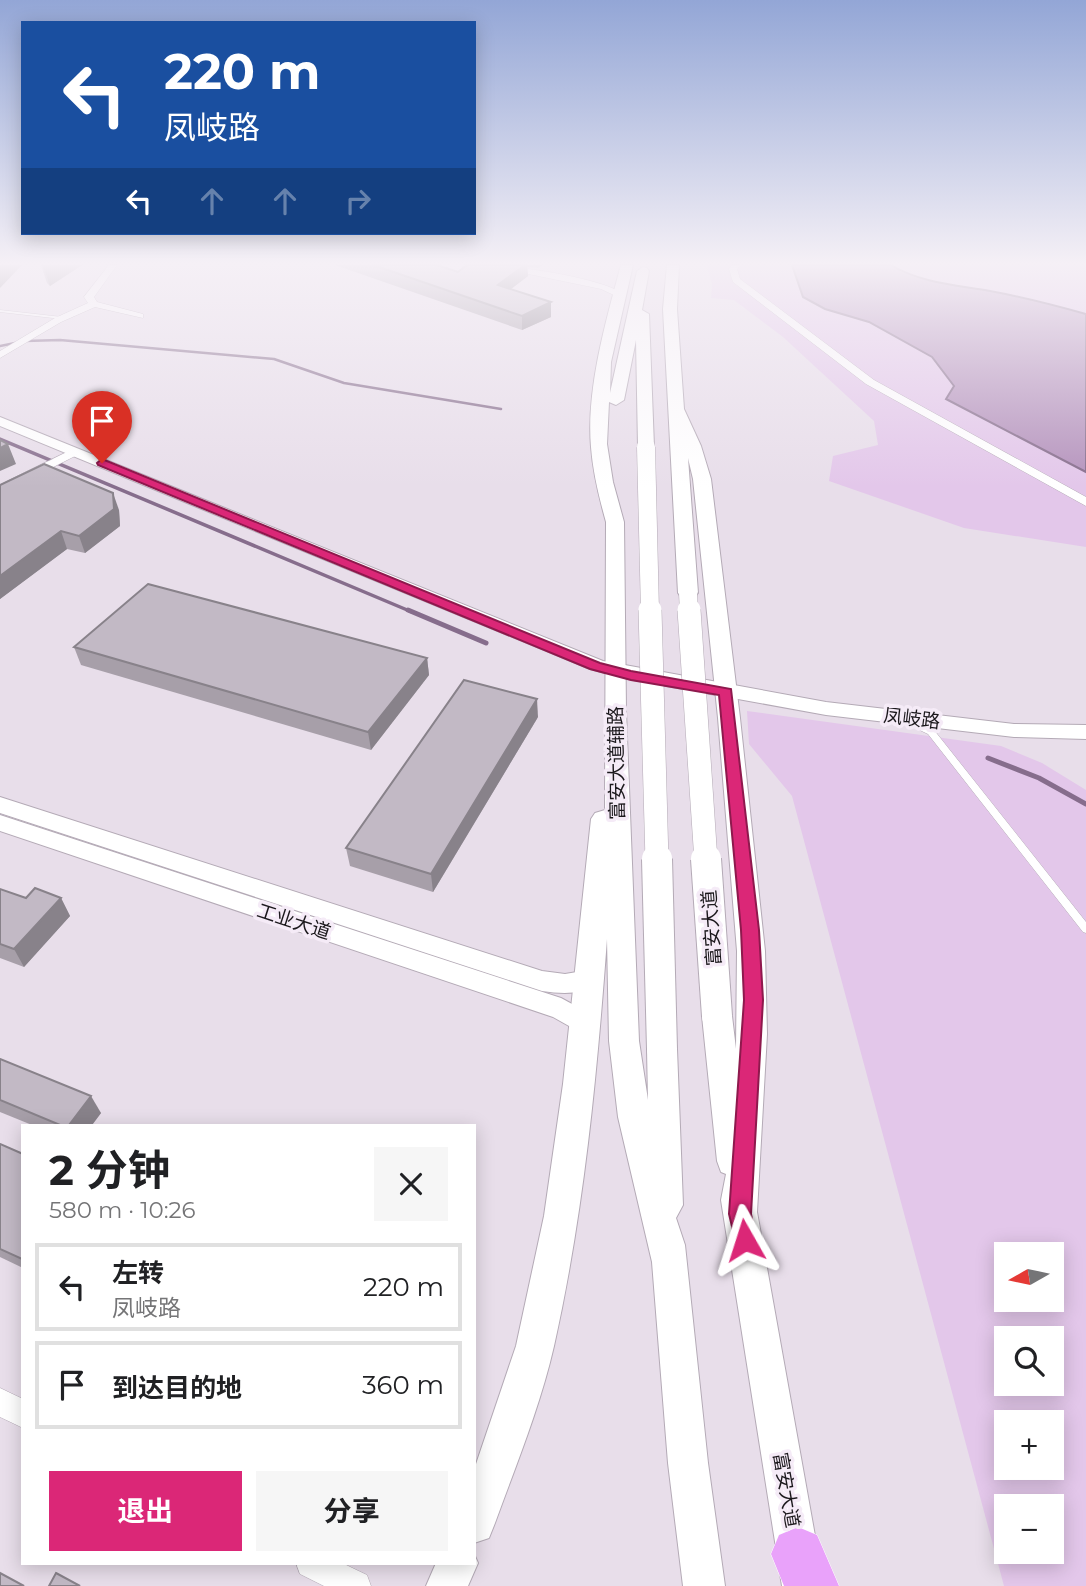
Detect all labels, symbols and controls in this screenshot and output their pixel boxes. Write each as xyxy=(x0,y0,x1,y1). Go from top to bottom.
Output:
text: 220 m xyxy=(164,42,320,101)
icon: left xyxy=(49,49,140,140)
text: 凤岐路 xyxy=(164,108,260,147)
icon: left xyxy=(120,182,158,220)
icon: ahead xyxy=(193,182,231,220)
icon: ahead xyxy=(266,182,304,220)
icon: right xyxy=(339,182,377,220)
pin xyxy=(72,391,132,463)
icon: arrive xyxy=(83,402,121,440)
street label: 凤岐路 xyxy=(882,704,942,733)
street label: 富安大道辅路 xyxy=(604,706,629,820)
street label: 富安大道 xyxy=(697,889,726,967)
street label: 工业大道 xyxy=(254,899,334,944)
text: 2 分钟 xyxy=(49,1144,170,1196)
button: close xyxy=(374,1147,448,1221)
text: 580 m · 10:26 xyxy=(49,1196,196,1224)
position arrow xyxy=(708,1203,782,1277)
north arrow xyxy=(994,1242,1064,1312)
map controls xyxy=(994,1242,1064,1564)
text: 左转 xyxy=(112,1257,164,1289)
icon: left xyxy=(53,1268,91,1306)
text: 220 m xyxy=(363,1271,444,1303)
text: 凤岐路 xyxy=(112,1294,181,1322)
button: search xyxy=(994,1326,1064,1396)
icon: arrive xyxy=(53,1366,91,1404)
text: 360 m xyxy=(362,1369,444,1401)
text: 到达目的地 xyxy=(112,1372,242,1404)
button: + xyxy=(994,1410,1064,1480)
street label: 富安大道 xyxy=(769,1451,804,1530)
button: 退出 xyxy=(49,1471,242,1551)
button: 分享 xyxy=(256,1471,448,1551)
button: − xyxy=(994,1494,1064,1564)

